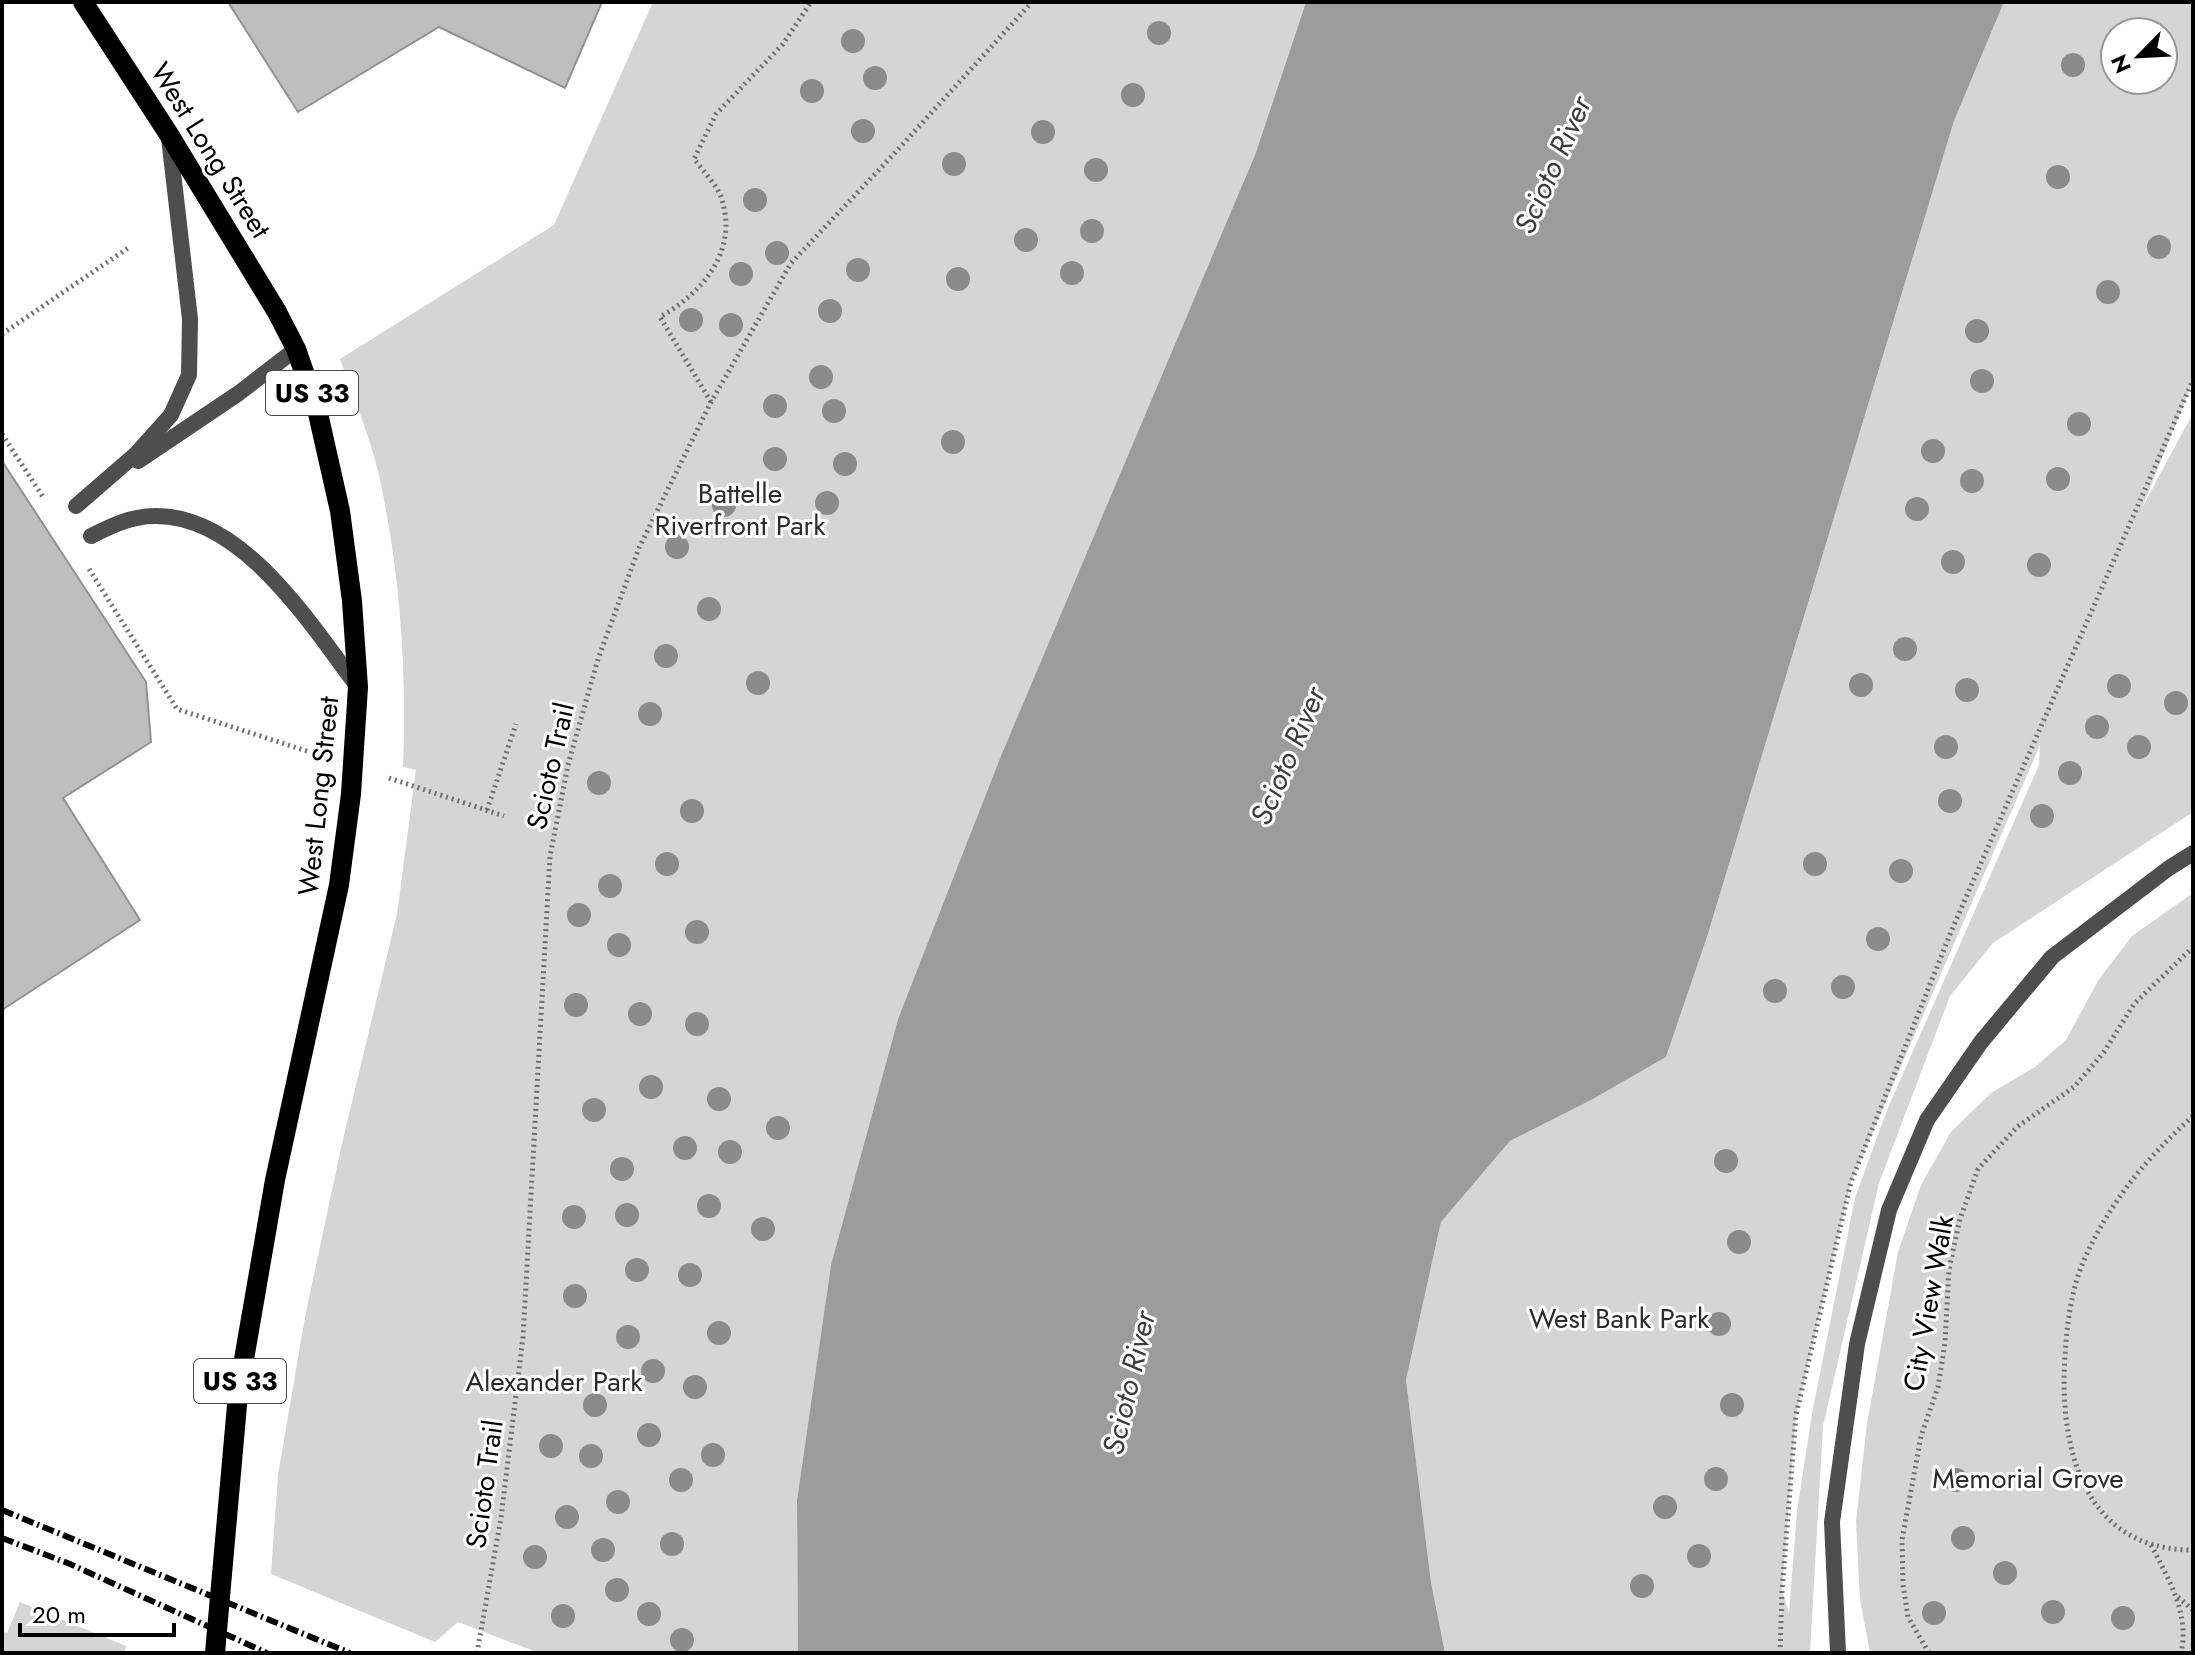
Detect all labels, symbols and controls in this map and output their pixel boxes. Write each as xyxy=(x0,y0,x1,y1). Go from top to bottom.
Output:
north arrow xyxy=(2099,16,2179,96)
text: N xyxy=(2103,50,2139,79)
street label: West Long Street xyxy=(140,55,281,246)
water label: Scioto River xyxy=(1503,87,1603,240)
road number: US 33 xyxy=(266,371,358,415)
park label: Battelle Riverfront Park xyxy=(654,473,826,546)
water label: Scioto River xyxy=(1239,678,1337,832)
street label: West Long Street xyxy=(288,694,349,898)
street label: Scioto Trail xyxy=(516,699,585,834)
street label: City View Walk xyxy=(1893,1211,1964,1394)
park label: West Bank Park xyxy=(1529,1298,1710,1339)
water label: Scioto River xyxy=(1091,1305,1166,1459)
road number: US 33 xyxy=(194,1359,286,1403)
park label: Alexander Park xyxy=(465,1361,643,1402)
street label: Scioto Trail xyxy=(455,1417,514,1551)
park label: Memorial Grove xyxy=(1932,1458,2124,1499)
scale bar xyxy=(20,1587,174,1637)
text: 20 m xyxy=(32,1597,86,1632)

